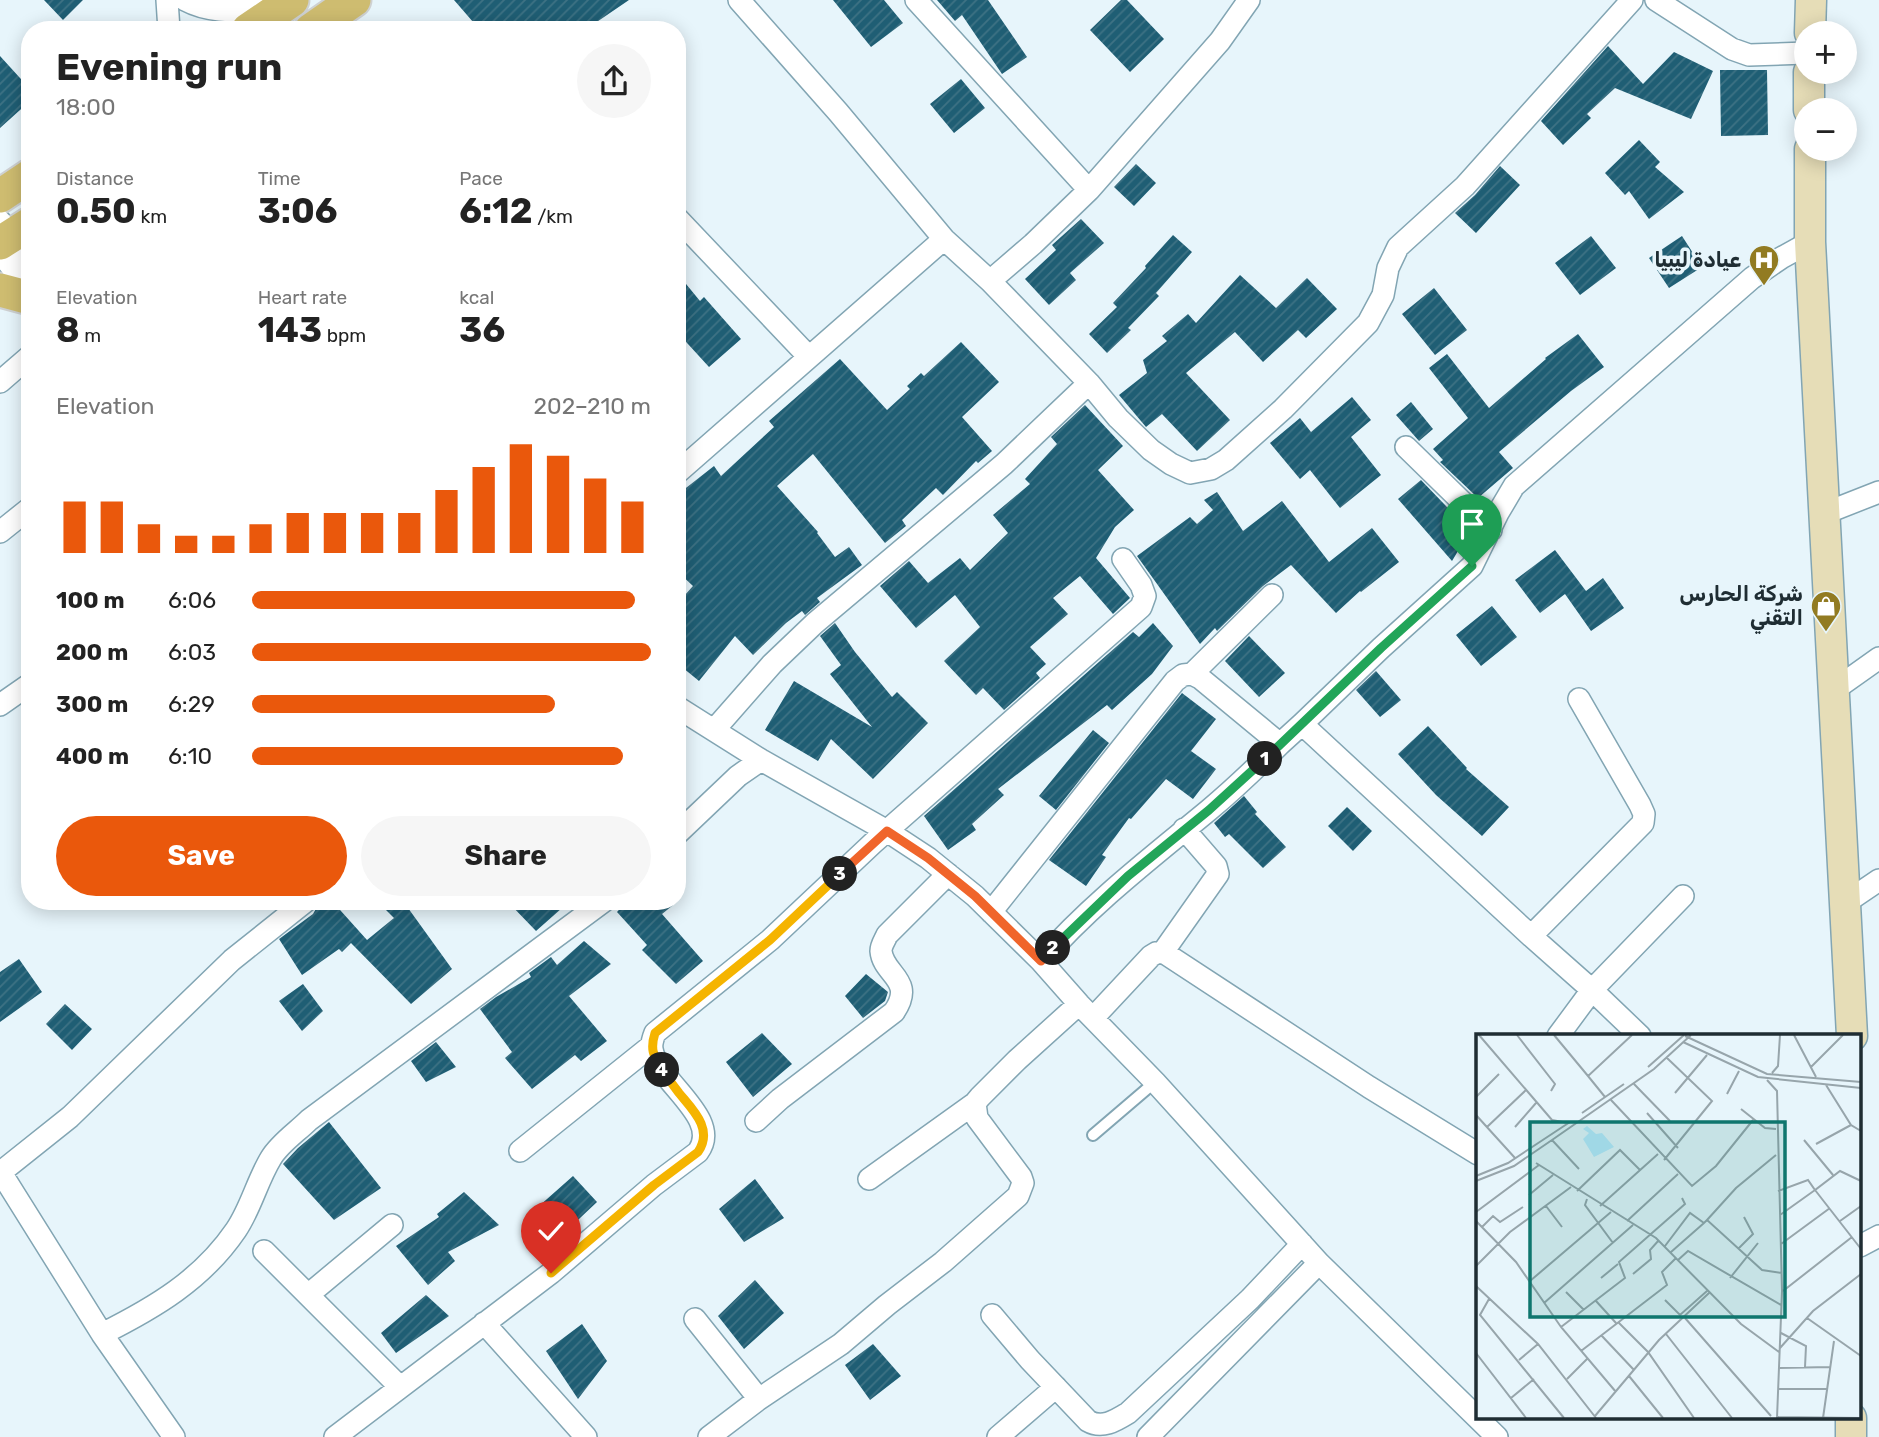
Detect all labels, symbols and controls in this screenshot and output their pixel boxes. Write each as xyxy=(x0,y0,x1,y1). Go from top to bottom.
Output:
map controls xyxy=(1794,21,1857,161)
button: + xyxy=(1794,21,1857,84)
text: Evening run xyxy=(56,44,282,90)
button: share xyxy=(577,44,651,118)
text: 18:00 xyxy=(56,93,116,121)
button: − xyxy=(1794,98,1857,161)
text: Distance xyxy=(56,167,134,190)
text: Time xyxy=(258,167,301,190)
text: Pace xyxy=(459,167,503,190)
text: 0.50 xyxy=(56,190,136,232)
text: 3:06 xyxy=(258,190,338,232)
text: 6:12 xyxy=(459,190,532,232)
text: km xyxy=(136,205,167,228)
text: /km xyxy=(532,205,573,228)
hospital icon: عيادة ليبيا xyxy=(1747,243,1781,287)
place label: عيادة ليبيا xyxy=(1654,247,1741,272)
text: Elevation xyxy=(56,286,137,309)
text: Heart rate xyxy=(258,286,347,309)
text: kcal xyxy=(459,286,494,309)
text: 8 xyxy=(56,309,80,351)
text: 143 xyxy=(258,309,322,351)
text: 36 xyxy=(459,309,505,351)
text: m xyxy=(80,324,101,347)
text: bpm xyxy=(322,324,366,347)
text: Elevation xyxy=(56,392,155,420)
text: 202–210 m xyxy=(534,392,651,420)
pin xyxy=(1442,494,1502,566)
icon: arrive xyxy=(1453,505,1491,543)
place label: شركة الحارس التقني xyxy=(1680,581,1803,634)
text: 100 m xyxy=(56,586,125,614)
text: 6:06 xyxy=(168,586,216,614)
shop icon: شركة الحارس التقني xyxy=(1809,589,1843,633)
text: 200 m xyxy=(56,638,128,666)
text: 6:03 xyxy=(168,638,216,666)
text: 300 m xyxy=(56,690,128,718)
text: 6:29 xyxy=(168,690,215,718)
text: 400 m xyxy=(56,742,129,770)
text: 6:10 xyxy=(168,742,212,770)
pin: 1 xyxy=(1248,742,1282,776)
text: 1 xyxy=(1260,747,1269,770)
button: Save xyxy=(56,816,347,896)
button: Share xyxy=(361,816,651,896)
pin: 3 xyxy=(822,856,858,892)
text: 3 xyxy=(833,862,846,885)
pin: 2 xyxy=(1036,930,1070,965)
text: 2 xyxy=(1046,936,1059,959)
inset map xyxy=(1476,1034,1862,1420)
pin: 4 xyxy=(644,1052,680,1088)
text: 4 xyxy=(655,1058,668,1081)
pin xyxy=(521,1201,581,1273)
icon: check xyxy=(532,1212,570,1250)

